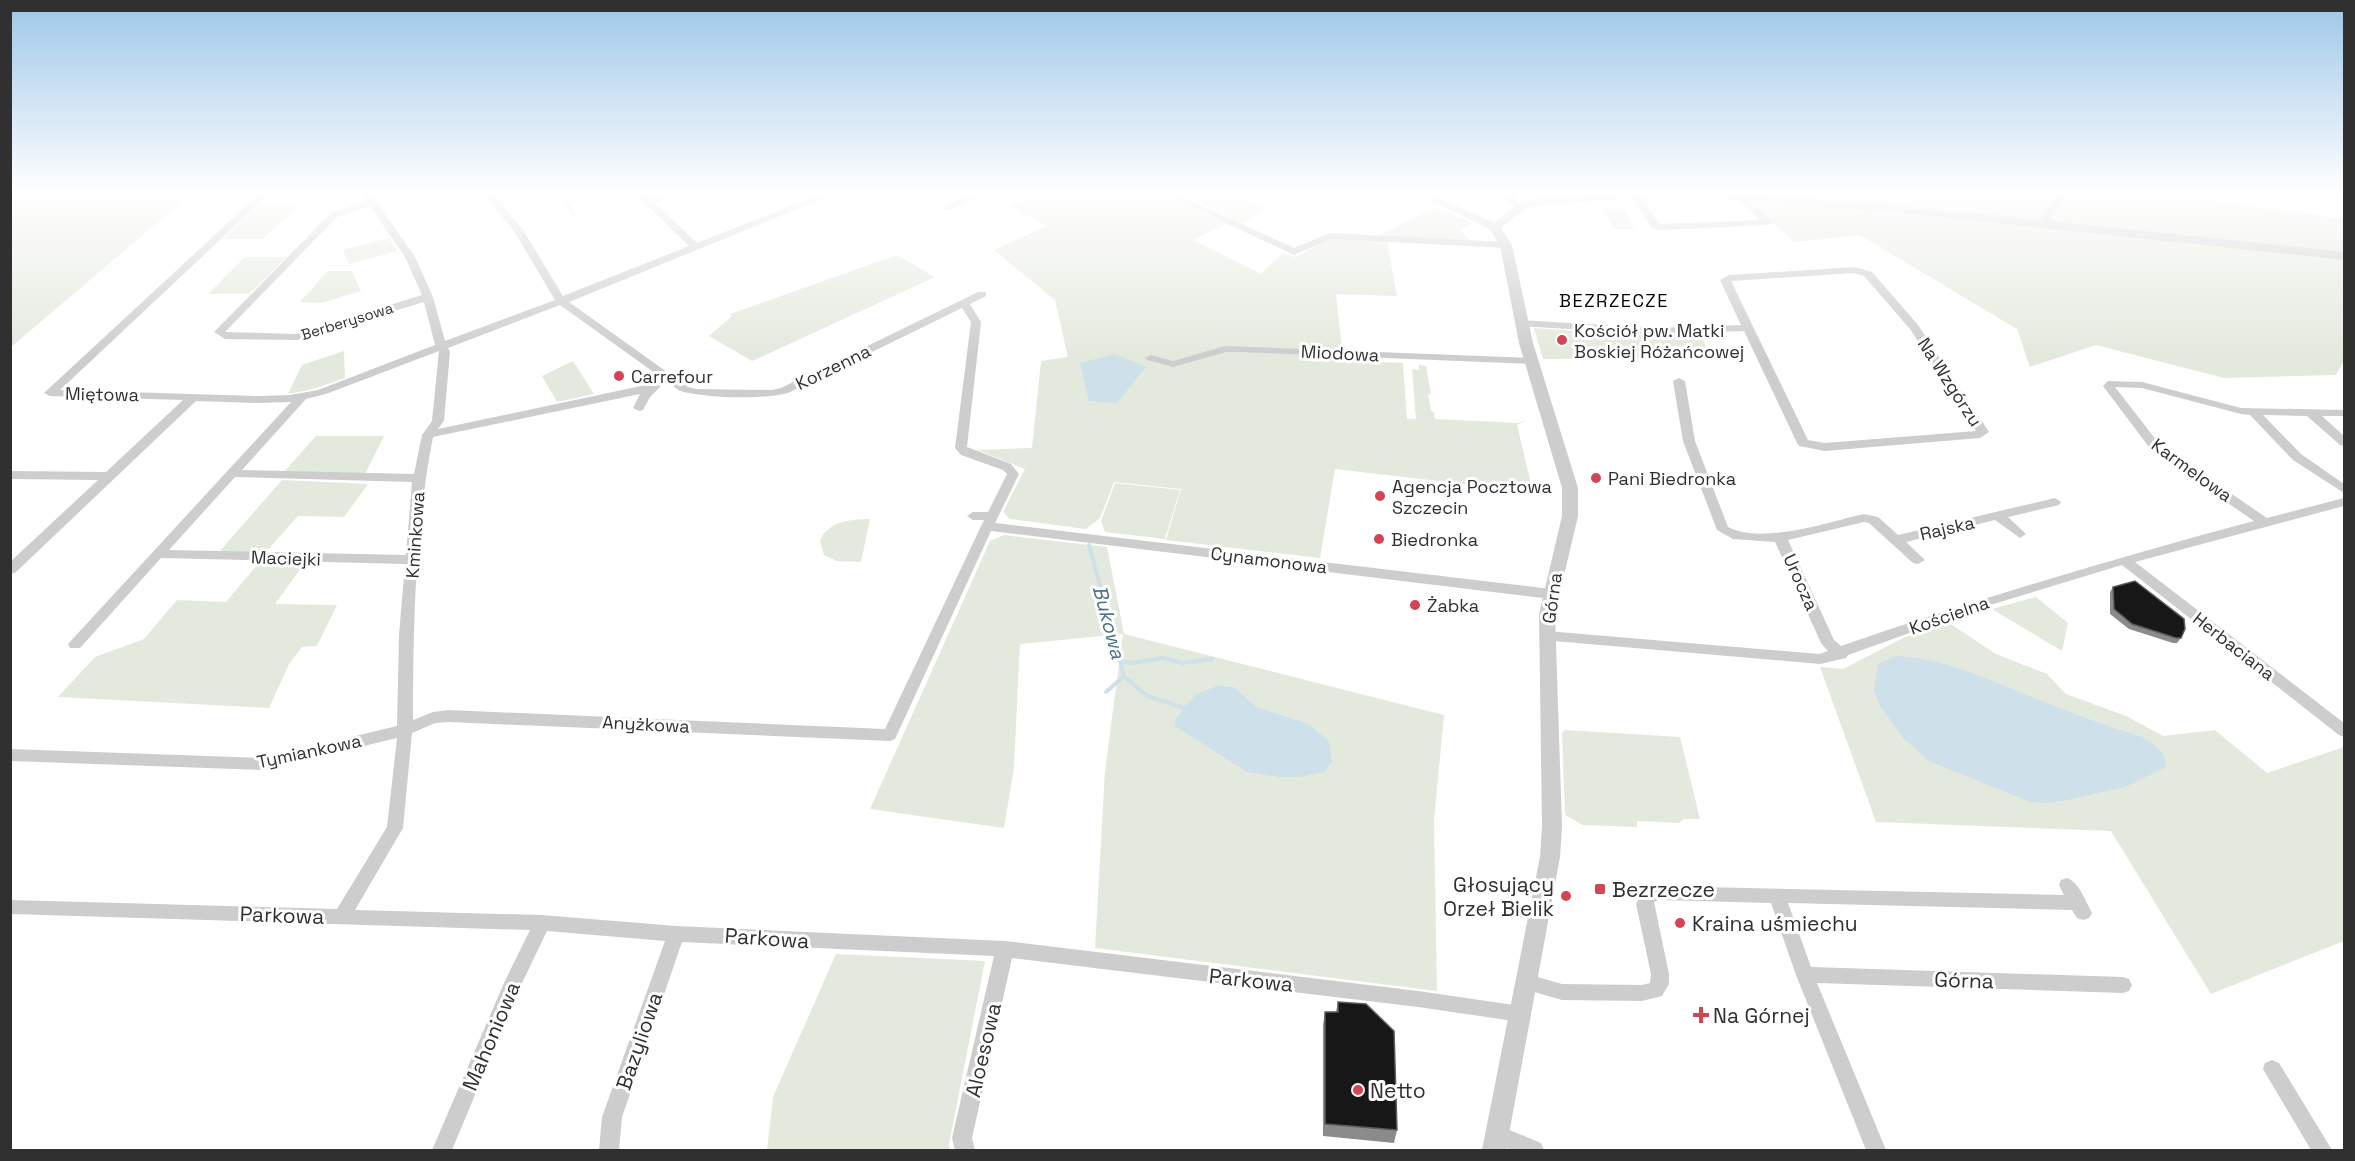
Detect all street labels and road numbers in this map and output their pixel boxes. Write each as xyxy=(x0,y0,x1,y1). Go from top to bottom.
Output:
street label: Berberysowa xyxy=(299,298,396,344)
street label: Na Wzgórzu xyxy=(1913,333,1987,431)
street label: Korzenna xyxy=(792,339,874,395)
street label: Miodowa xyxy=(1300,339,1380,367)
street label: Miętowa xyxy=(65,382,139,406)
street label: Karmelowa xyxy=(2147,433,2237,507)
street label: Kminkowa xyxy=(401,491,429,579)
street label: Rajska xyxy=(1917,511,1977,545)
street label: Cynamonowa xyxy=(1209,541,1329,579)
street label: Maciejki xyxy=(251,545,321,571)
street label: Urocza xyxy=(1778,550,1824,614)
street label: Górna xyxy=(1537,571,1567,625)
street label: Kościelna xyxy=(1906,591,1992,639)
street label: Herbaciana xyxy=(2188,607,2280,685)
street label: Anyżkowa xyxy=(602,710,690,738)
street label: Tymiankowa xyxy=(255,729,363,773)
street label: Parkowa xyxy=(239,900,325,930)
street label: Parkowa xyxy=(724,922,810,954)
street label: Parkowa xyxy=(1208,962,1294,998)
street label: Górna xyxy=(1934,965,1994,995)
street label: Mahoniowa xyxy=(456,978,526,1094)
street label: Bazyliowa xyxy=(610,989,668,1093)
street label: Aloesowa xyxy=(959,1000,1007,1100)

